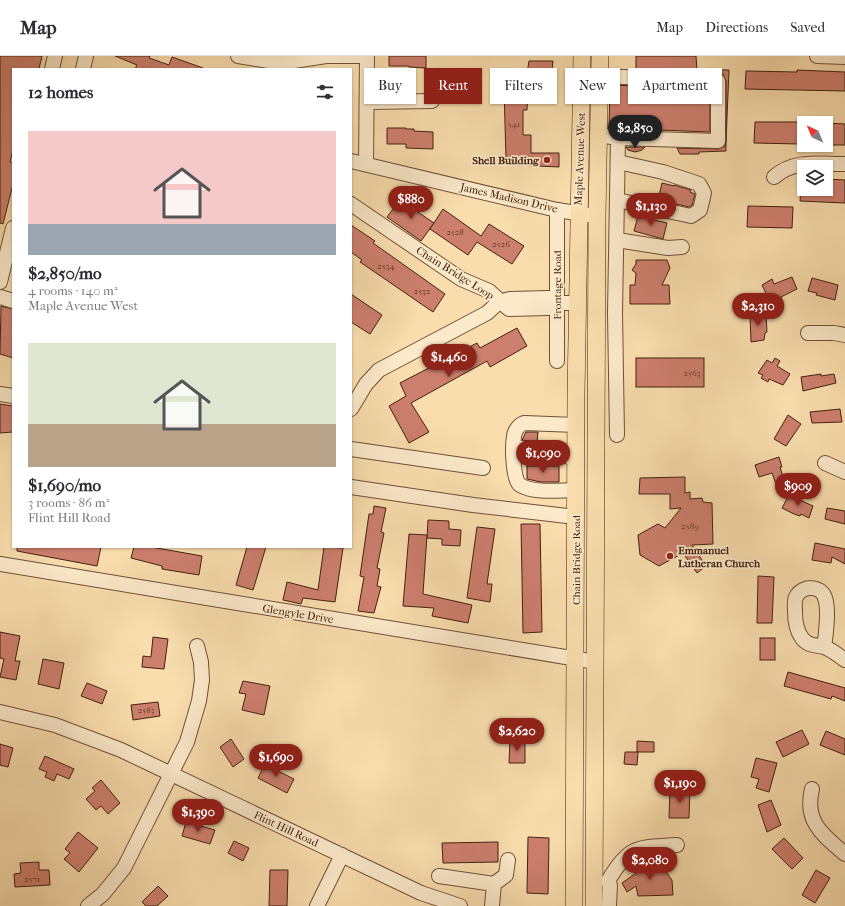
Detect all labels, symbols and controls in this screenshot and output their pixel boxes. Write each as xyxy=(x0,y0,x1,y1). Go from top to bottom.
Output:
text: Map xyxy=(20,17,56,39)
text: Map xyxy=(656,19,683,36)
text: Directions xyxy=(705,19,768,36)
text: Saved xyxy=(790,19,825,36)
chip: Buy xyxy=(364,68,416,104)
chip: Rent xyxy=(424,68,482,104)
chip: Filters xyxy=(490,68,557,104)
chip: New xyxy=(565,68,620,104)
chip: Apartment xyxy=(628,68,722,104)
icon: filters xyxy=(314,81,336,103)
text: 12 homes xyxy=(28,82,93,102)
street label: Maple Avenue West xyxy=(572,112,588,206)
pin: $2,850 xyxy=(602,115,668,149)
north arrow xyxy=(797,116,833,152)
map controls xyxy=(797,116,833,196)
house number: 541 xyxy=(508,119,520,129)
text: $2,850 xyxy=(617,120,653,135)
place label: Shell Building xyxy=(472,154,540,167)
marker: Shell Building xyxy=(542,155,552,165)
icon: home xyxy=(146,157,218,229)
button: layers xyxy=(797,160,833,196)
street label: James Madison Drive xyxy=(458,180,559,216)
pin: $880 xyxy=(387,186,435,220)
text: $880 xyxy=(397,191,425,206)
pin: $1,130 xyxy=(618,193,684,227)
text: $1,130 xyxy=(635,198,667,213)
house number: 2528 xyxy=(446,227,464,237)
house number: 2526 xyxy=(492,239,510,249)
street label: Chain Bridge Loop xyxy=(414,244,496,302)
street label: Frontage Road xyxy=(551,249,564,320)
house number: 2534 xyxy=(377,261,395,271)
text: $2,850/mo xyxy=(28,263,102,283)
text: 4 rooms · 140 m² xyxy=(28,283,118,298)
house number: 2532 xyxy=(414,286,431,296)
pin: $2,310 xyxy=(725,293,791,327)
text: Maple Avenue West xyxy=(28,298,138,313)
text: $2,310 xyxy=(741,298,775,313)
pin: $1,460 xyxy=(416,344,482,378)
text: $1,460 xyxy=(431,349,467,364)
house number: 2563 xyxy=(683,368,701,378)
icon: home xyxy=(146,369,218,441)
pin: $1,090 xyxy=(510,440,576,474)
text: $1,090 xyxy=(525,445,561,460)
pin: $909 xyxy=(774,473,822,507)
text: $1,690/mo xyxy=(28,475,101,495)
text: $909 xyxy=(784,478,812,493)
text: 3 rooms · 86 m² xyxy=(28,495,109,510)
text: Flint Hill Road xyxy=(28,510,110,525)
street label: Chain Bridge Road xyxy=(570,514,583,605)
house number: 2589 xyxy=(681,521,699,531)
place label: Emmanuel Lutheran Church xyxy=(678,544,761,570)
marker: Emmanuel Lutheran Church xyxy=(665,551,675,561)
street label: Glengyle Drive xyxy=(261,602,335,626)
house number: 2583 xyxy=(138,705,155,715)
pin: $2,620 xyxy=(484,718,550,752)
text: $2,620 xyxy=(498,723,536,738)
pin: $1,690 xyxy=(243,744,309,778)
text: $1,690 xyxy=(258,749,294,764)
pin: $1,190 xyxy=(647,770,713,804)
text: $1,190 xyxy=(663,775,697,790)
pin: $1,390 xyxy=(165,799,231,833)
text: $1,390 xyxy=(181,804,215,819)
street label: Flint Hill Road xyxy=(252,808,321,850)
pin: $2,080 xyxy=(617,847,683,881)
text: $2,080 xyxy=(631,852,669,867)
house number: 2571 xyxy=(24,874,40,884)

